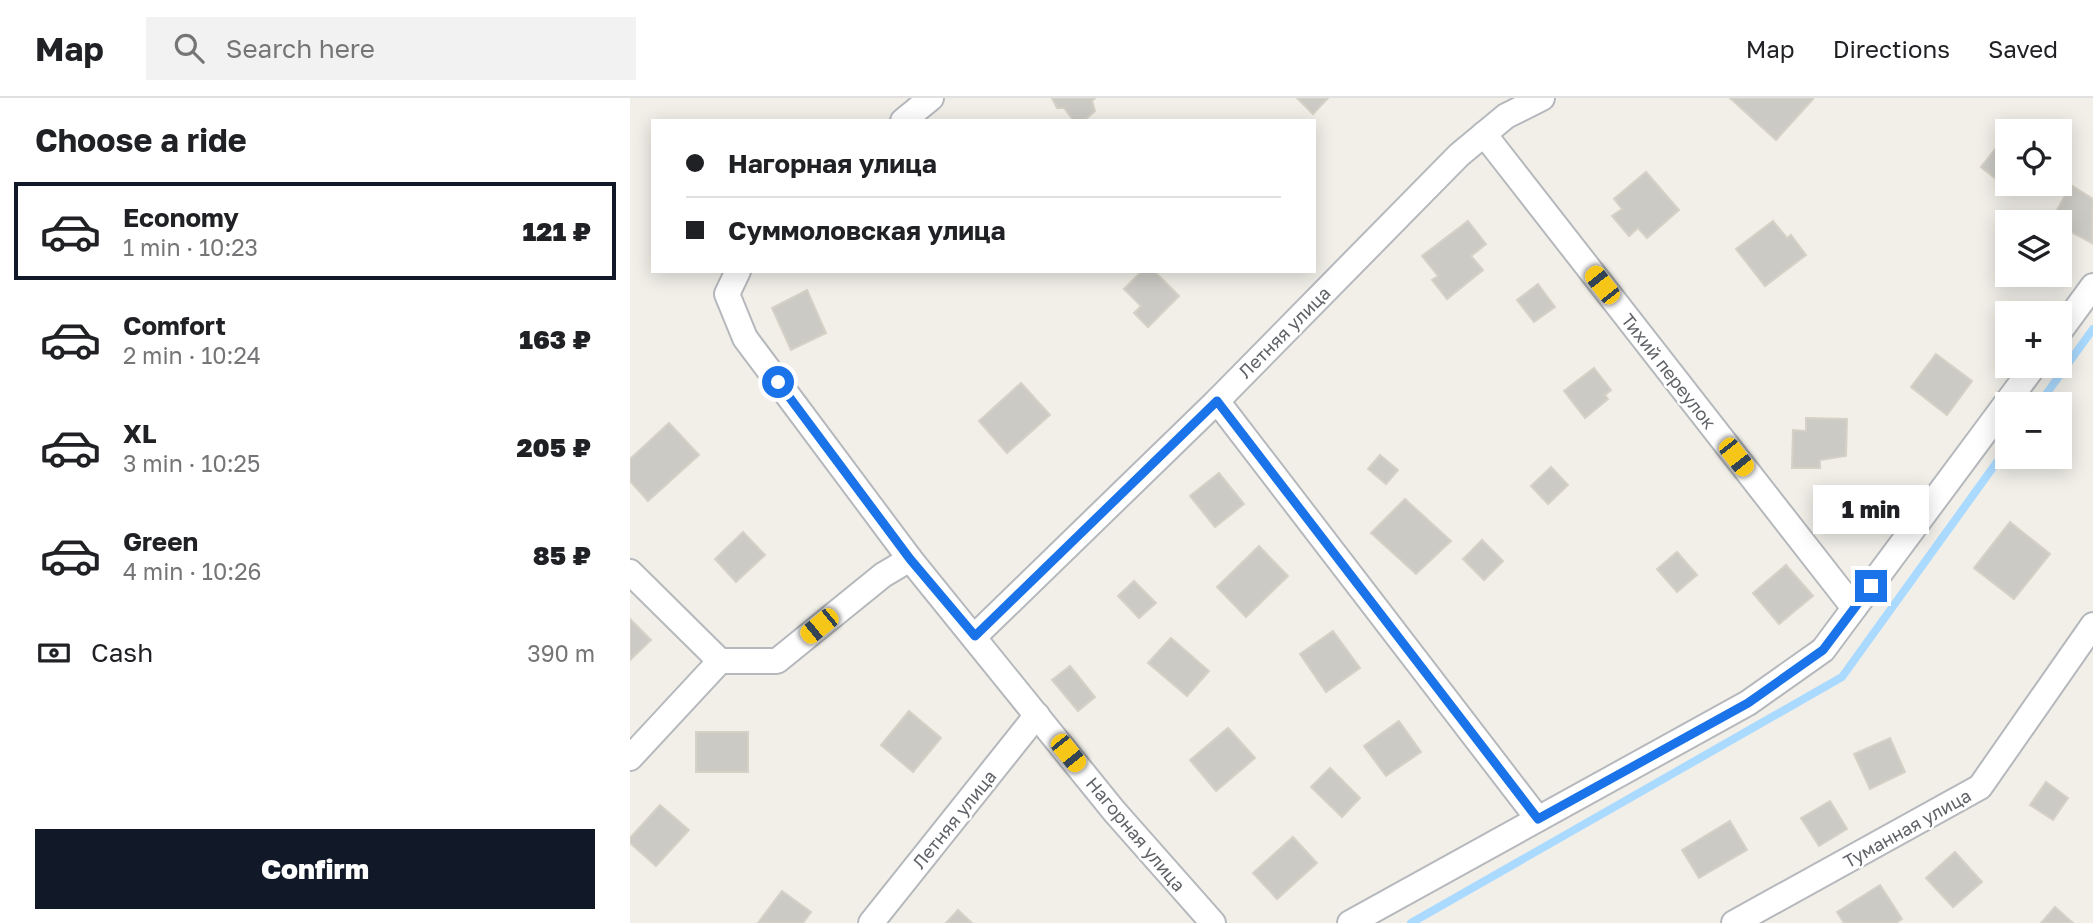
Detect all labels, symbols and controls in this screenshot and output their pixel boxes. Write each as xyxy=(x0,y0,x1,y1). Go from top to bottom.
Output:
search box xyxy=(146,17,636,80)
text: Map xyxy=(35,29,104,68)
icon: search xyxy=(170,29,208,67)
text: Search here xyxy=(226,33,375,64)
text: Map xyxy=(1746,34,1795,63)
text: Directions xyxy=(1833,34,1950,63)
text: Saved xyxy=(1988,34,2058,63)
map controls xyxy=(1995,119,2072,469)
button: locate xyxy=(1995,119,2072,196)
text: Choose a ride xyxy=(35,121,247,159)
text: Нагорная улица xyxy=(728,148,937,179)
icon: car xyxy=(39,200,102,263)
text: Economy xyxy=(123,202,239,233)
button: layers xyxy=(1995,210,2072,287)
text: Суммоловская улица xyxy=(728,215,1006,246)
text: 121 ₽ xyxy=(523,216,591,247)
text: 1 min · 10:23 xyxy=(123,233,258,261)
car xyxy=(1581,262,1624,308)
street label: Летняя улица xyxy=(1234,282,1334,382)
button: + xyxy=(1995,301,2072,378)
icon: car xyxy=(39,308,102,371)
street label: Тихий переулок xyxy=(1617,309,1721,433)
text: Comfort xyxy=(123,310,226,341)
text: 163 ₽ xyxy=(519,324,591,355)
text: 2 min · 10:24 xyxy=(123,341,261,369)
route start xyxy=(762,366,794,398)
button: − xyxy=(1995,392,2072,469)
icon: car xyxy=(39,416,102,479)
text: XL xyxy=(123,418,157,449)
text: 205 ₽ xyxy=(517,432,591,463)
car xyxy=(1715,434,1758,480)
text: 3 min · 10:25 xyxy=(123,449,260,477)
callout: 1 min xyxy=(1813,484,1929,533)
text: 1 min xyxy=(1842,495,1900,523)
icon: car xyxy=(39,524,102,587)
text: Green xyxy=(123,526,198,557)
text: 85 ₽ xyxy=(533,540,591,571)
text: 4 min · 10:26 xyxy=(123,557,261,585)
route end xyxy=(1855,570,1887,602)
car xyxy=(797,605,842,647)
icon: cash xyxy=(35,634,73,672)
text: Cash xyxy=(91,637,153,668)
text: 390 m xyxy=(527,639,595,667)
car xyxy=(1047,730,1090,776)
street label: Летняя улица xyxy=(907,765,1001,873)
street label: Нагорная улица xyxy=(1082,772,1190,896)
street label: Туманная улица xyxy=(1839,784,1975,872)
button: Confirm xyxy=(35,829,595,909)

